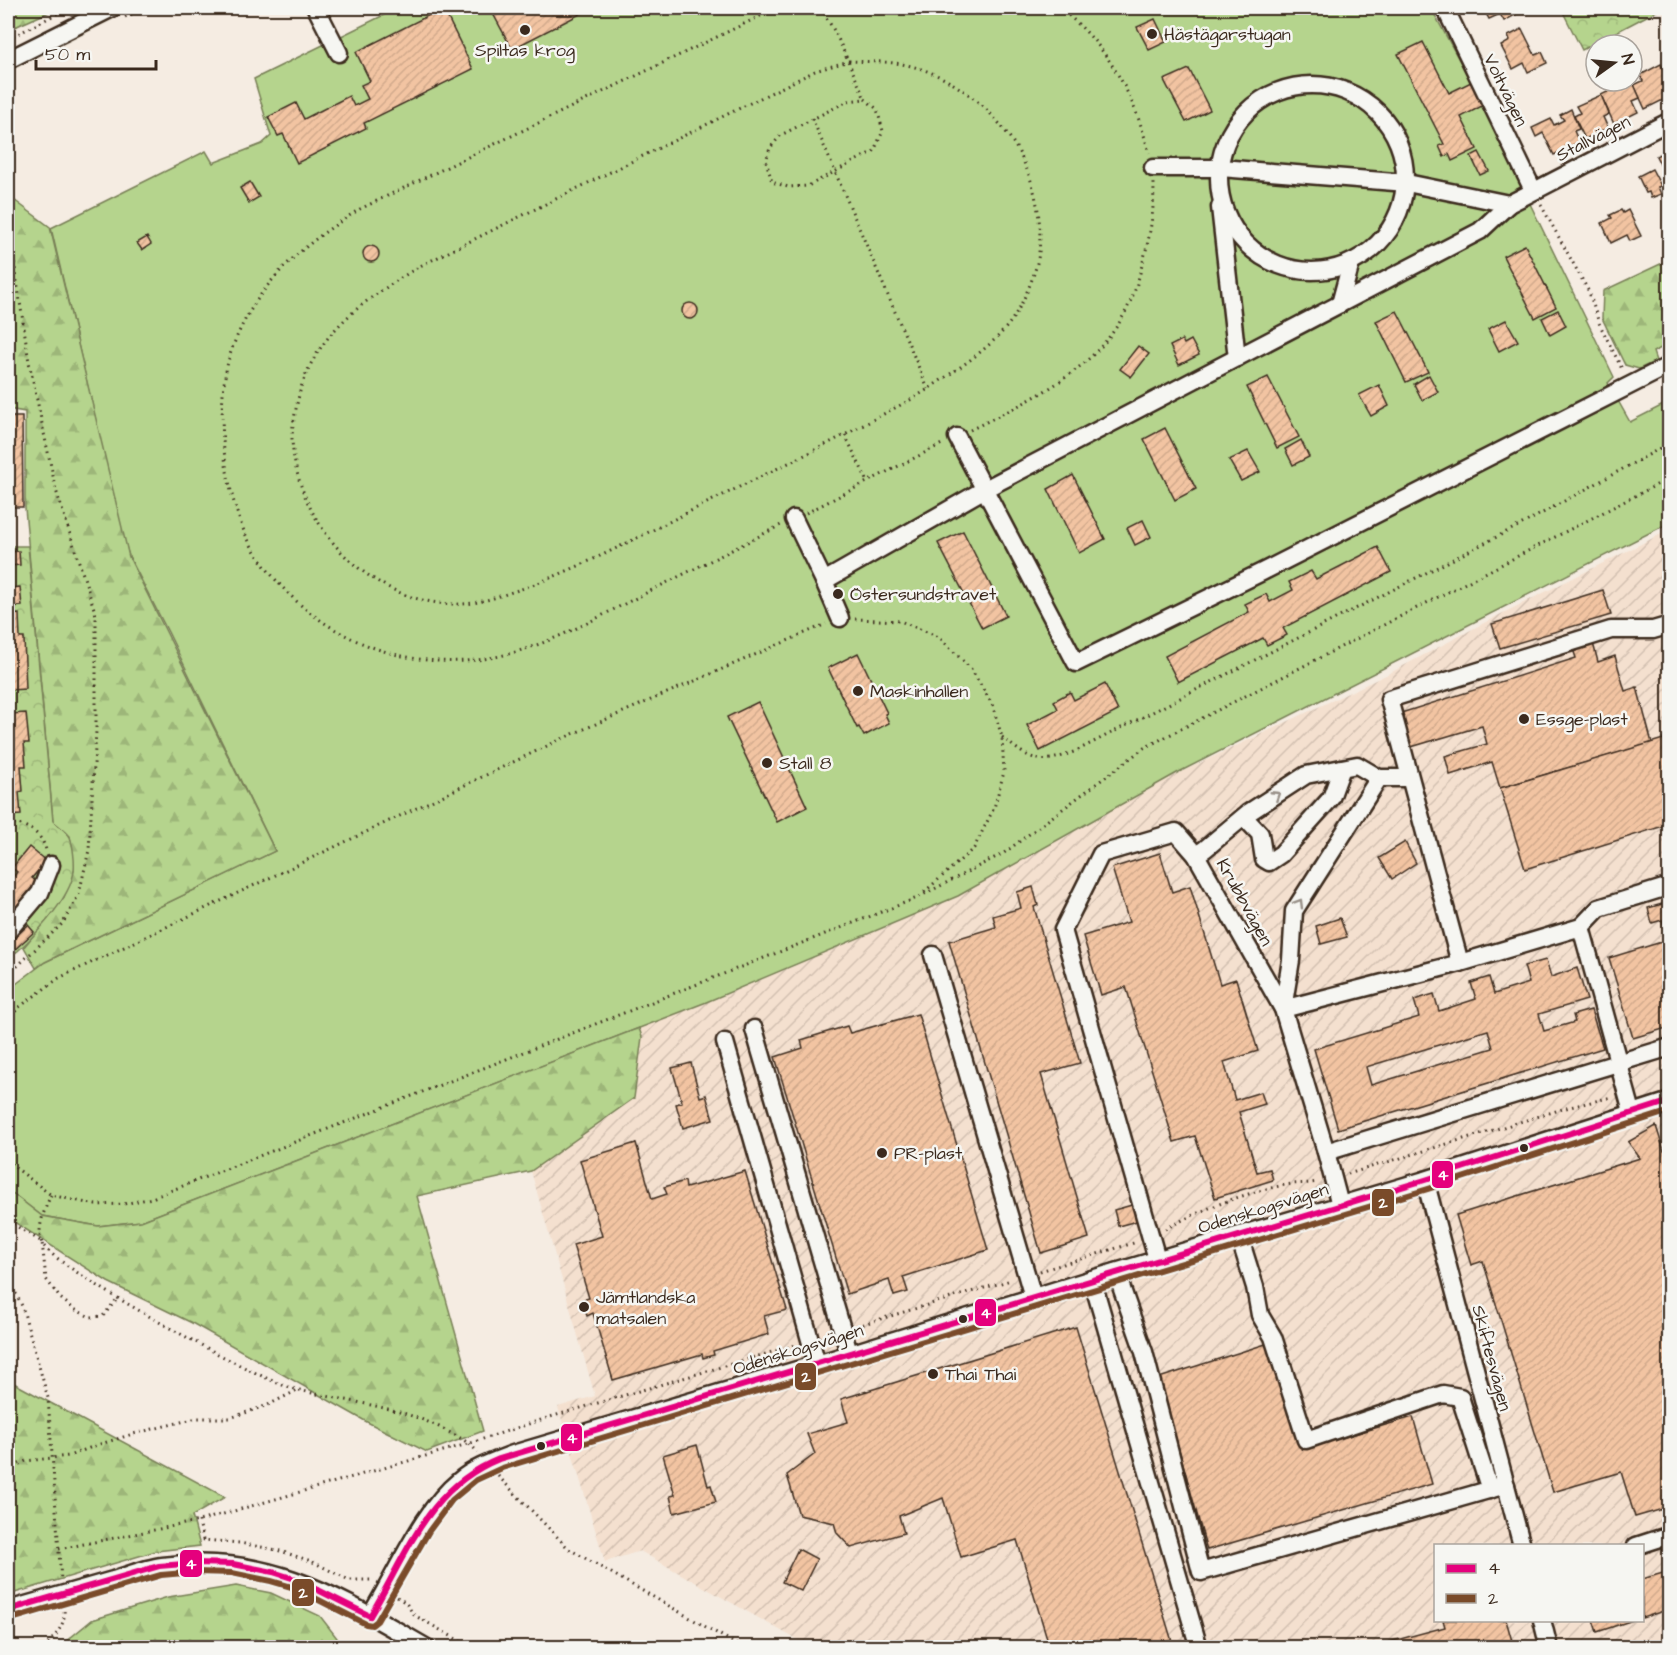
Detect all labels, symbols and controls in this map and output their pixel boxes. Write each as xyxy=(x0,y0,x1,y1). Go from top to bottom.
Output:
place label: Hästägarstugan xyxy=(1164,22,1291,48)
marker: Spiltas krog xyxy=(518,23,532,37)
marker: Hästägarstugan xyxy=(1145,27,1159,41)
scale bar xyxy=(36,33,156,71)
north arrow xyxy=(1584,33,1644,93)
place label: Spiltas krog xyxy=(475,38,575,64)
text: 50 m xyxy=(45,42,90,67)
street label: Voltvägen xyxy=(1476,50,1534,131)
text: N xyxy=(1616,52,1639,67)
street label: Stallvägen xyxy=(1552,109,1635,169)
place label: Östersundstravet xyxy=(850,582,997,607)
marker: Östersundstravet xyxy=(831,587,845,601)
place label: Maskinhallen xyxy=(870,679,968,704)
marker: Maskinhallen xyxy=(851,684,865,698)
place label: Essge-plast xyxy=(1536,707,1628,733)
marker: Essge-plast xyxy=(1517,712,1531,726)
place label: Stall 8 xyxy=(779,751,832,776)
marker: Stall 8 xyxy=(760,756,774,770)
one-way arrow xyxy=(1270,791,1281,802)
street label: Krubbvägen xyxy=(1209,854,1279,951)
one-way arrow xyxy=(1292,899,1303,909)
place label: PR-plast xyxy=(894,1141,963,1166)
unlabelled marker xyxy=(1518,1142,1530,1154)
marker: PR-plast xyxy=(875,1146,889,1160)
line badge: 4 xyxy=(1431,1160,1454,1189)
text: 4 xyxy=(1438,1164,1449,1186)
street label: Odenskogsvägen xyxy=(1195,1177,1332,1241)
line badge: 2 xyxy=(1371,1188,1395,1217)
text: 2 xyxy=(1377,1192,1388,1214)
place label: Jämtlandska matsalen xyxy=(596,1285,695,1331)
line badge: 4 xyxy=(974,1298,997,1327)
marker: Jämtlandska matsalen xyxy=(577,1300,591,1314)
text: 4 xyxy=(981,1302,992,1324)
street label: Skiftesvägen xyxy=(1464,1302,1518,1414)
unlabelled marker xyxy=(957,1313,969,1325)
street label: Odenskogsvägen xyxy=(730,1318,867,1382)
line badge: 2 xyxy=(794,1362,817,1391)
place label: Thai Thai xyxy=(945,1362,1017,1387)
text: 2 xyxy=(800,1366,811,1388)
marker: Thai Thai xyxy=(926,1367,940,1381)
line badge: 4 xyxy=(560,1423,583,1452)
text: 4 xyxy=(567,1427,578,1449)
unlabelled marker xyxy=(535,1440,547,1452)
legend xyxy=(1434,1544,1644,1622)
line badge: 4 xyxy=(179,1549,203,1578)
text: 4 xyxy=(186,1553,197,1575)
text: 4 xyxy=(1488,1556,1500,1581)
line badge: 2 xyxy=(291,1578,315,1607)
text: 2 xyxy=(297,1582,308,1604)
text: 2 xyxy=(1488,1586,1499,1611)

